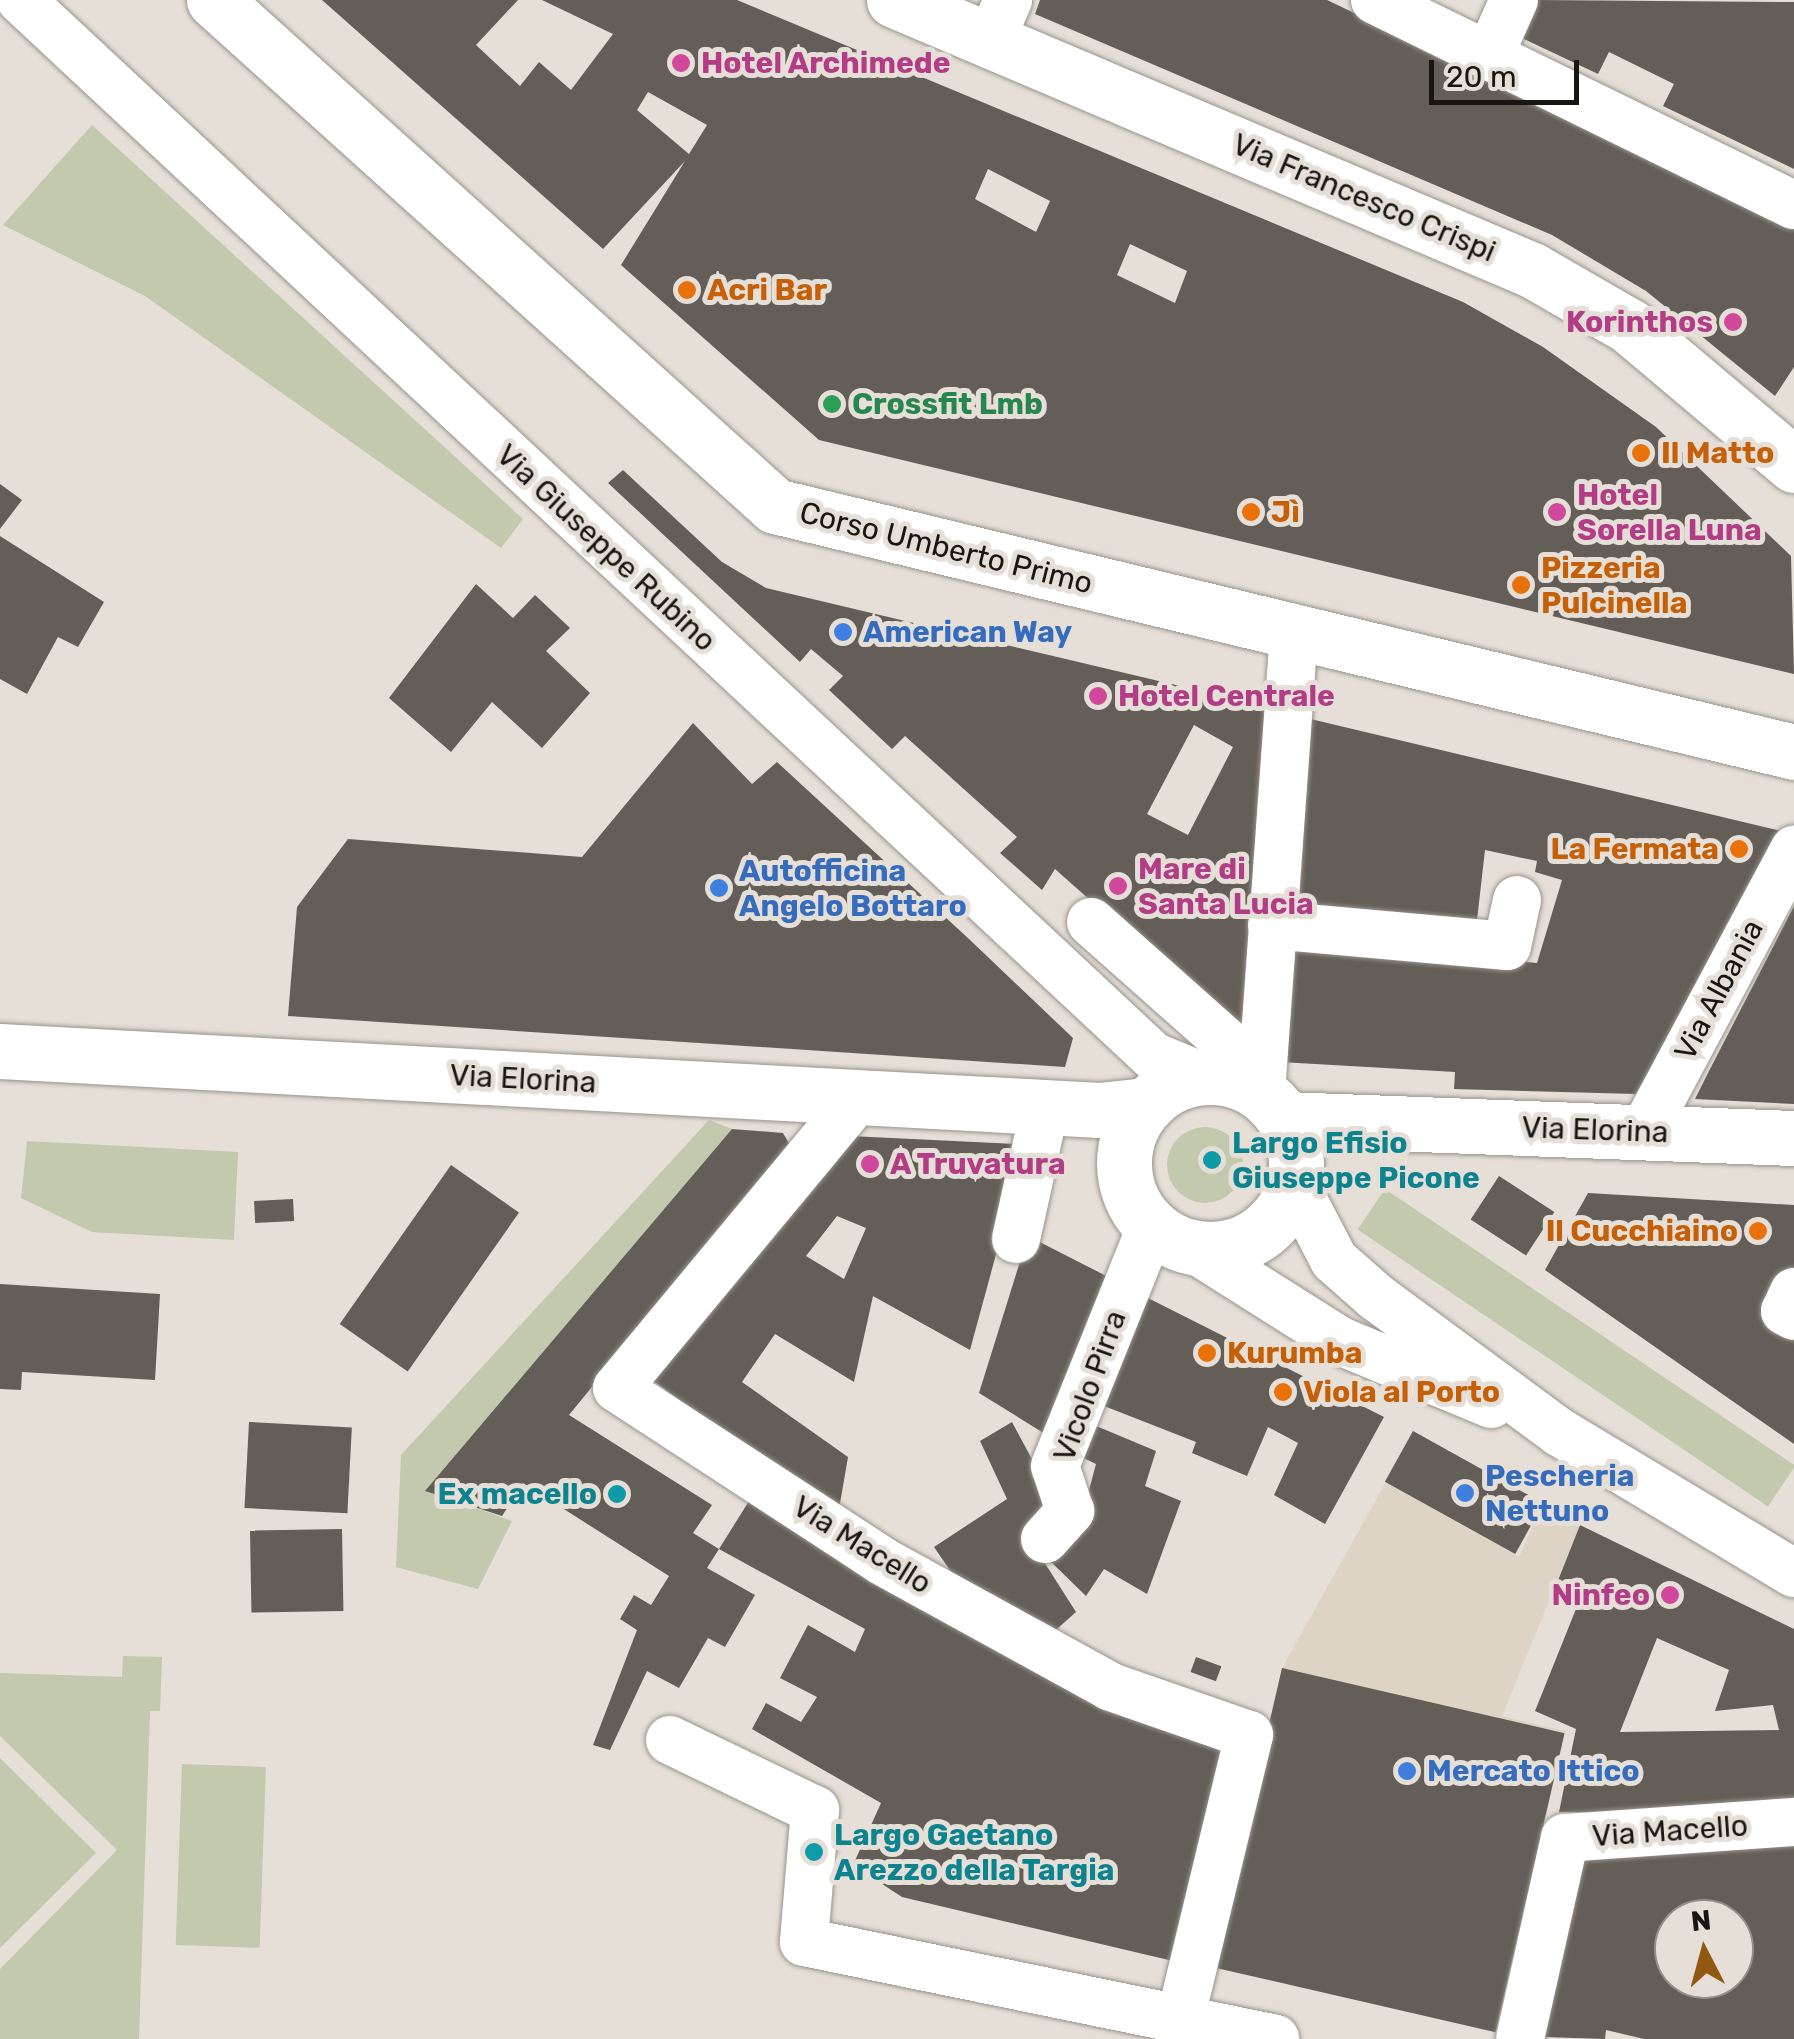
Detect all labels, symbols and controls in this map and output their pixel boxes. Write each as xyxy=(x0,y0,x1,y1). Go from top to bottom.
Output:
scale bar xyxy=(1434,40,1584,102)
place label: Hotel Archimede xyxy=(701,45,951,81)
marker: Hotel Archimede xyxy=(670,52,692,74)
text: 20 m xyxy=(1446,59,1517,95)
street label: Via Francesco Crispi xyxy=(1227,126,1501,270)
place label: Acri Bar xyxy=(707,272,827,308)
marker: Acri Bar xyxy=(676,279,698,301)
place label: Korinthos xyxy=(1566,304,1713,340)
marker: Korinthos xyxy=(1722,311,1744,333)
place label: Crossfit Lmb xyxy=(852,386,1043,422)
marker: Crossfit Lmb xyxy=(821,393,843,415)
place label: Il Matto xyxy=(1661,435,1774,471)
street label: Via Giuseppe Rubino xyxy=(489,437,723,659)
marker: Il Matto xyxy=(1630,442,1652,464)
place label: Hotel Sorella Luna xyxy=(1577,477,1762,548)
street label: Corso Umberto Primo xyxy=(796,494,1096,602)
place label: Jì xyxy=(1271,494,1300,530)
marker: Jì xyxy=(1240,501,1262,523)
marker: Hotel Sorella Luna xyxy=(1546,501,1568,523)
place label: Pizzeria Pulcinella xyxy=(1541,550,1687,620)
marker: Pizzeria Pulcinella xyxy=(1510,574,1532,596)
place label: American Way xyxy=(863,614,1072,650)
marker: American Way xyxy=(832,621,854,643)
place label: Hotel Centrale xyxy=(1118,678,1335,714)
marker: Hotel Centrale xyxy=(1087,685,1109,707)
place label: La Fermata xyxy=(1551,831,1719,867)
marker: La Fermata xyxy=(1728,838,1750,860)
place label: Mare di Santa Lucia xyxy=(1138,851,1314,922)
place label: Autofficina Angelo Bottaro xyxy=(739,853,967,924)
marker: Mare di Santa Lucia xyxy=(1107,875,1129,897)
marker: Autofficina Angelo Bottaro xyxy=(708,877,730,899)
street label: Via Albania xyxy=(1667,913,1771,1067)
street label: Via Elorina xyxy=(449,1057,597,1101)
street label: Via Elorina xyxy=(1521,1109,1669,1151)
place label: Largo Efisio Giuseppe Picone xyxy=(1232,1125,1480,1196)
place label: A Truvatura xyxy=(890,1146,1067,1182)
marker: Largo Efisio Giuseppe Picone xyxy=(1201,1149,1223,1171)
marker: A Truvatura xyxy=(859,1153,881,1175)
place label: Il Cucchiaino xyxy=(1546,1213,1738,1249)
marker: Il Cucchiaino xyxy=(1747,1220,1769,1242)
street label: Vicolo Pirra xyxy=(1046,1306,1134,1466)
place label: Kurumba xyxy=(1227,1335,1362,1371)
marker: Kurumba xyxy=(1196,1342,1218,1364)
place label: Viola al Porto xyxy=(1303,1374,1500,1410)
marker: Viola al Porto xyxy=(1272,1381,1294,1403)
place label: Pescheria Nettuno xyxy=(1485,1458,1634,1528)
place label: Ex macello xyxy=(438,1476,597,1512)
marker: Pescheria Nettuno xyxy=(1454,1482,1476,1504)
marker: Ex macello xyxy=(606,1483,628,1505)
street label: Via Macello xyxy=(786,1488,938,1602)
place label: Ninfeo xyxy=(1551,1577,1650,1613)
marker: Ninfeo xyxy=(1659,1584,1681,1606)
place label: Mercato Ittico xyxy=(1427,1753,1639,1789)
marker: Mercato Ittico xyxy=(1396,1760,1418,1782)
street label: Via Macello xyxy=(1591,1808,1749,1854)
place label: Largo Gaetano Arezzo della Targia xyxy=(834,1817,1115,1888)
marker: Largo Gaetano Arezzo della Targia xyxy=(803,1841,825,1863)
north arrow xyxy=(1654,1899,1754,1999)
text: N xyxy=(1689,1903,1713,1938)

